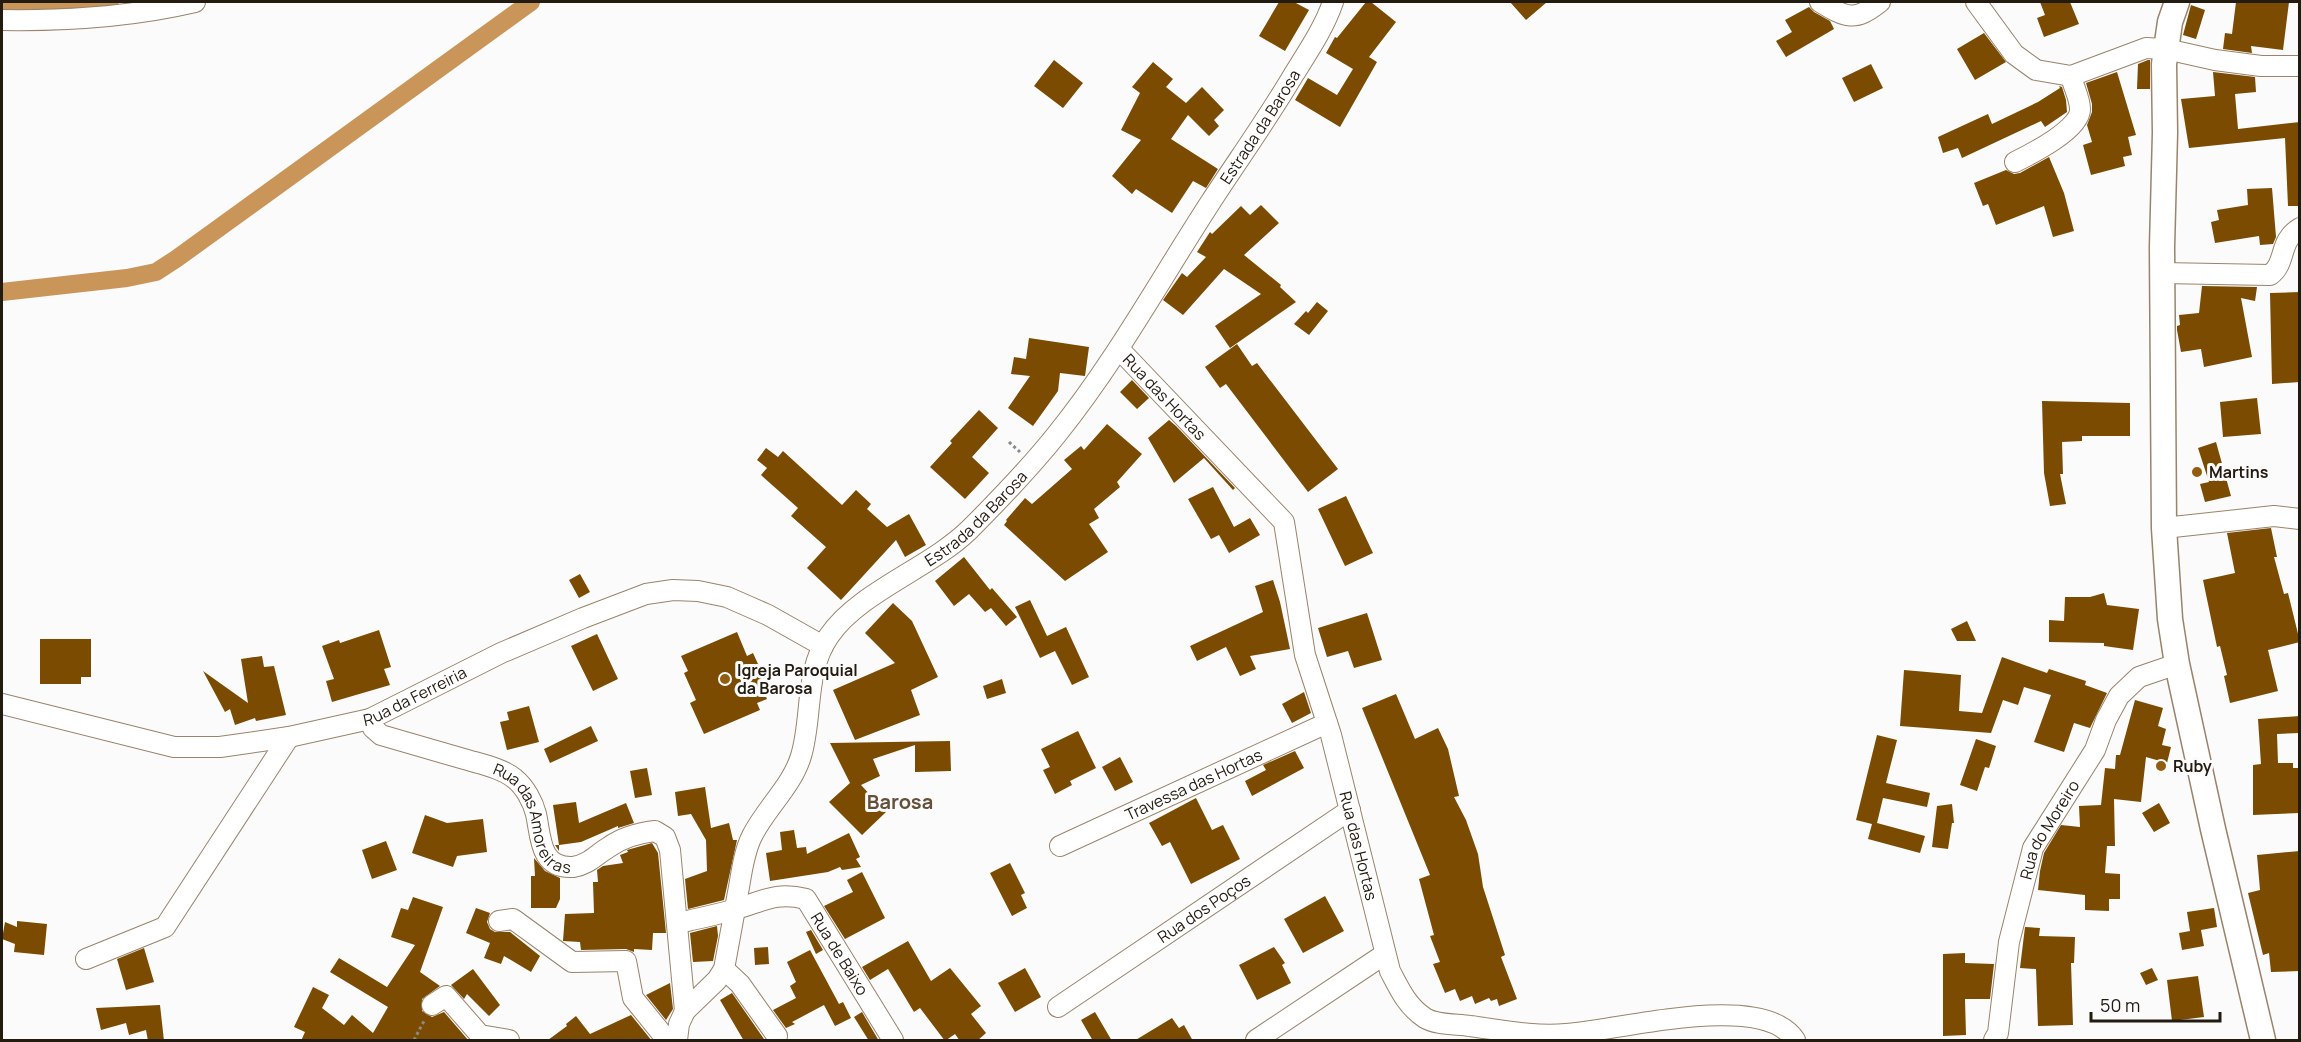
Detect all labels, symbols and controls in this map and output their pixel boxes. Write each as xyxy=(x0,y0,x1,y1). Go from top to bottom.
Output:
street label: Estrada da Barosa xyxy=(1215,65,1305,188)
street label: Rua das Hortas xyxy=(1118,349,1211,445)
place label: Martins xyxy=(2209,461,2269,483)
marker: Martins xyxy=(2190,465,2204,479)
street label: Estrada da Barosa xyxy=(920,466,1032,571)
place label: Igreja Paroquial da Barosa xyxy=(737,659,858,699)
street label: Rua da Ferreiria xyxy=(361,661,470,731)
marker: Igreja Paroquial da Barosa xyxy=(718,672,732,686)
street label: Travessa das Hortas xyxy=(1121,743,1266,826)
place label: Ruby xyxy=(2173,755,2212,777)
street label: Rua das Amoreiras xyxy=(490,758,572,878)
marker: Ruby xyxy=(2154,759,2168,773)
street label: Rua do Moreiro xyxy=(2014,776,2084,882)
district label: Barosa xyxy=(867,788,933,815)
street label: Rua das Hortas xyxy=(1334,789,1383,903)
street label: Rua dos Poços xyxy=(1153,869,1255,948)
street label: Rua de Baixo xyxy=(806,908,874,999)
scale bar xyxy=(2091,985,2220,1023)
text: 50 m xyxy=(2100,993,2140,1017)

